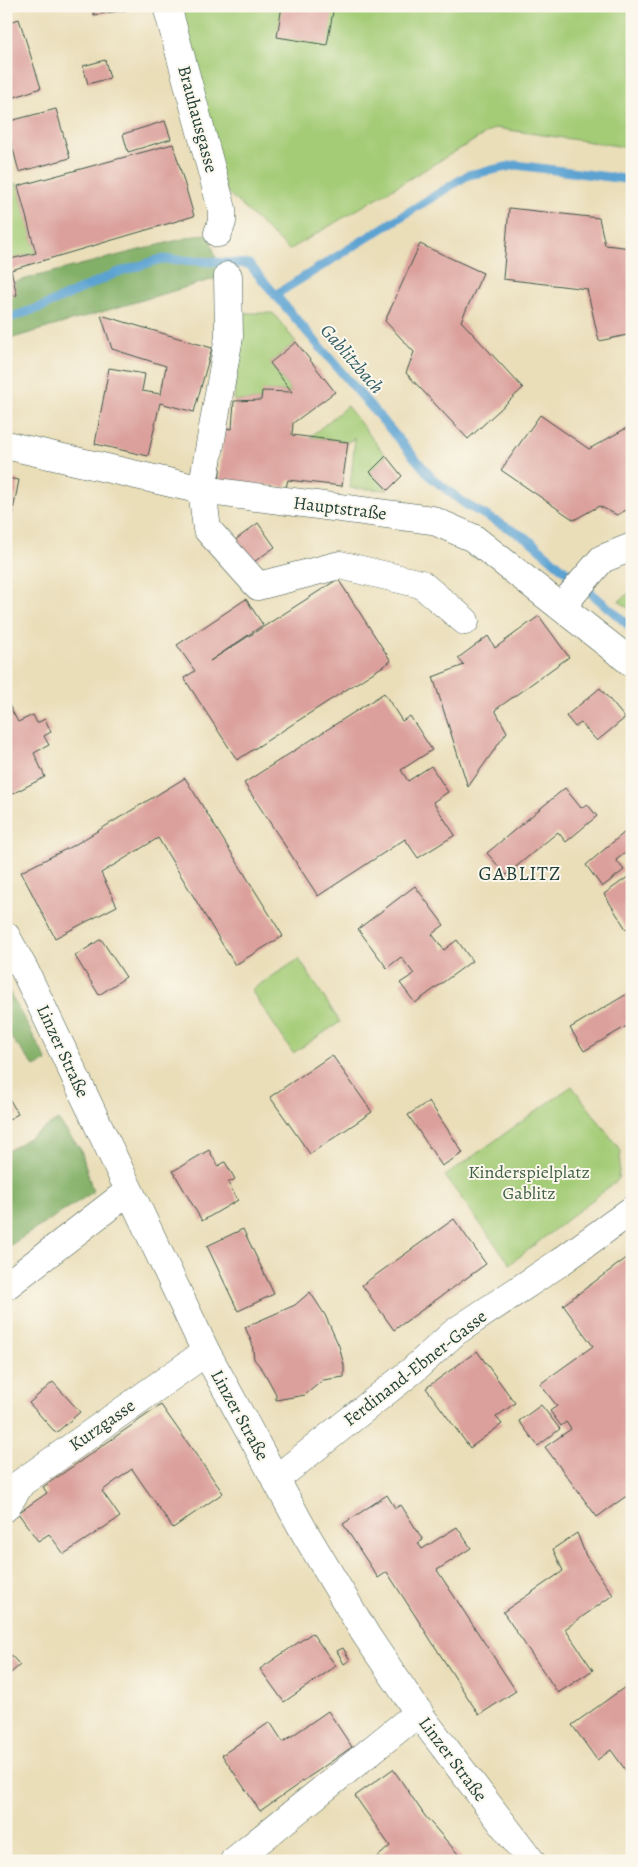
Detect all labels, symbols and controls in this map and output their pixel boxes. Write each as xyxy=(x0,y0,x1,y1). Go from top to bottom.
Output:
street label: Brauhausgasse xyxy=(172,63,224,175)
water label: Gablitzbach xyxy=(314,318,390,400)
street label: Hauptstraße xyxy=(292,490,388,526)
district label: GABLITZ xyxy=(479,860,561,887)
street label: Linzer Straße xyxy=(31,1001,95,1101)
park label: Kinderspielplatz Gablitz xyxy=(468,1160,590,1205)
street label: Ferdinand-Ebner-Gasse xyxy=(338,1304,492,1432)
street label: Linzer Straße xyxy=(205,1365,275,1465)
street label: Kurzgasse xyxy=(64,1393,140,1457)
street label: Linzer Straße xyxy=(413,1712,493,1806)

